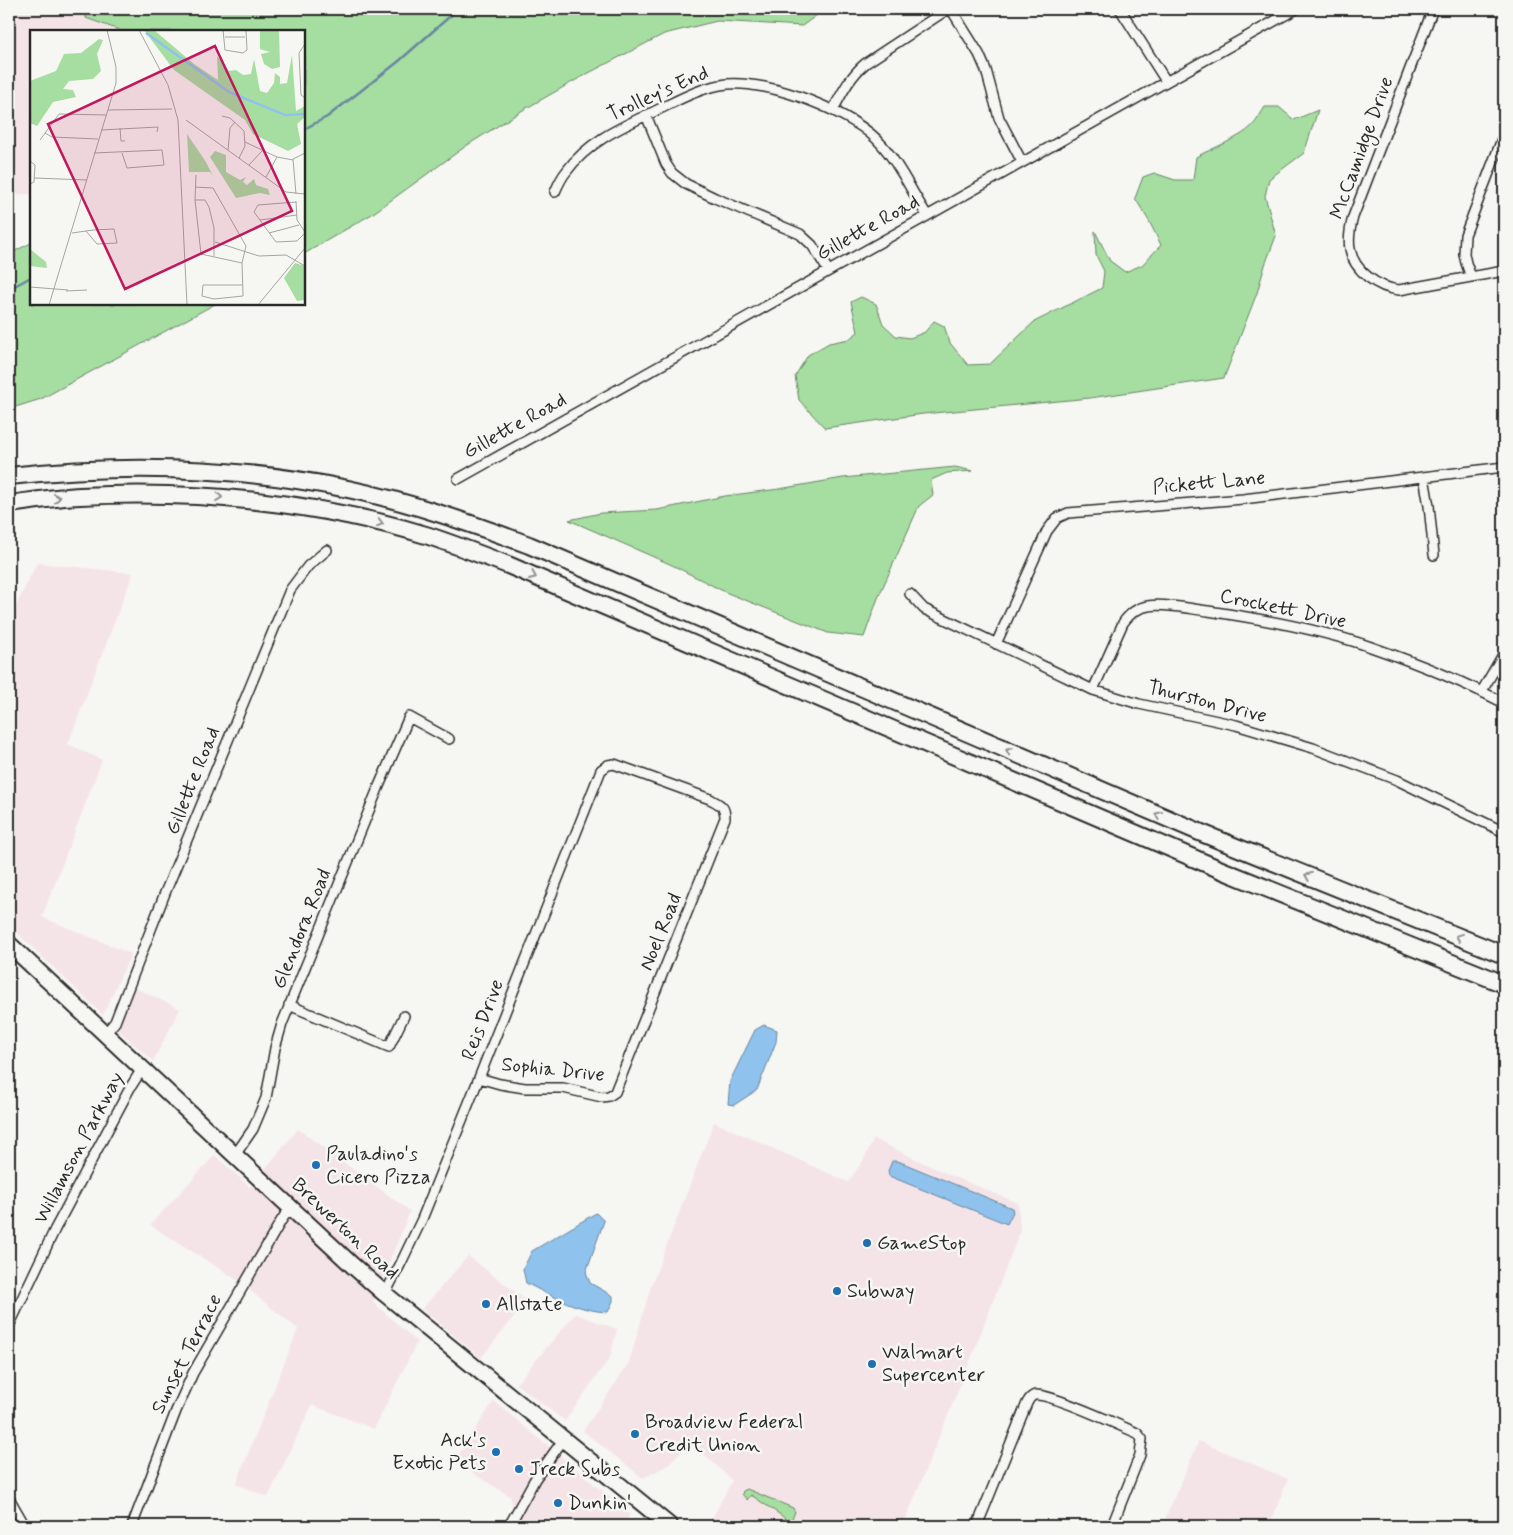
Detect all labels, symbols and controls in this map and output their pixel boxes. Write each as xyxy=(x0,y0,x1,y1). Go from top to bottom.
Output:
inset map xyxy=(30,30,305,305)
street label: Trolley's End xyxy=(603,60,713,128)
street label: McCamidge Drive xyxy=(1324,73,1401,223)
street label: Gillette Road xyxy=(812,189,924,267)
street label: Gillette Road xyxy=(459,387,571,465)
street label: Pickett Lane xyxy=(1152,465,1266,501)
one-way arrow xyxy=(216,492,224,503)
one-way arrow xyxy=(54,493,62,504)
one-way arrow xyxy=(375,518,383,528)
one-way arrow xyxy=(528,569,537,580)
street label: Crockett Drive xyxy=(1217,582,1349,636)
street label: Thurston Drive xyxy=(1144,674,1270,730)
street label: Gillette Road xyxy=(159,723,227,839)
one-way arrow xyxy=(1005,747,1013,757)
one-way arrow xyxy=(1154,810,1163,821)
street label: Glendora Road xyxy=(266,865,338,993)
one-way arrow xyxy=(1304,872,1313,883)
street label: Noel Road xyxy=(633,889,689,975)
one-way arrow xyxy=(1455,933,1464,943)
street label: Reis Drive xyxy=(455,976,511,1064)
street label: Sophia Drive xyxy=(500,1051,606,1089)
street label: Willamson Parkway xyxy=(28,1067,130,1229)
place label: Pauladino's Cicero Pizza xyxy=(326,1141,431,1191)
marker: Pauladino's Cicero Pizza xyxy=(310,1159,322,1171)
street label: Brewerton Road xyxy=(285,1172,405,1286)
place label: GameStop xyxy=(877,1230,966,1257)
marker: GameStop xyxy=(861,1237,873,1249)
place label: Subway xyxy=(847,1278,914,1305)
marker: Subway xyxy=(831,1285,843,1297)
street label: Sunset Terrace xyxy=(145,1289,229,1419)
place label: Allstate xyxy=(496,1291,563,1318)
marker: Allstate xyxy=(480,1298,492,1310)
place label: Walmart Supercenter xyxy=(882,1339,985,1389)
marker: Walmart Supercenter xyxy=(866,1358,878,1370)
place label: Broadview Federal Credit Union xyxy=(645,1409,803,1459)
place label: Ack's Exotic Pets xyxy=(392,1427,486,1477)
marker: Broadview Federal Credit Union xyxy=(629,1428,641,1440)
marker: Ack's Exotic Pets xyxy=(490,1446,502,1458)
place label: Jreck Subs xyxy=(529,1456,620,1483)
marker: Jreck Subs xyxy=(513,1463,525,1475)
place label: Dunkin' xyxy=(568,1490,631,1517)
marker: Dunkin' xyxy=(552,1497,564,1509)

